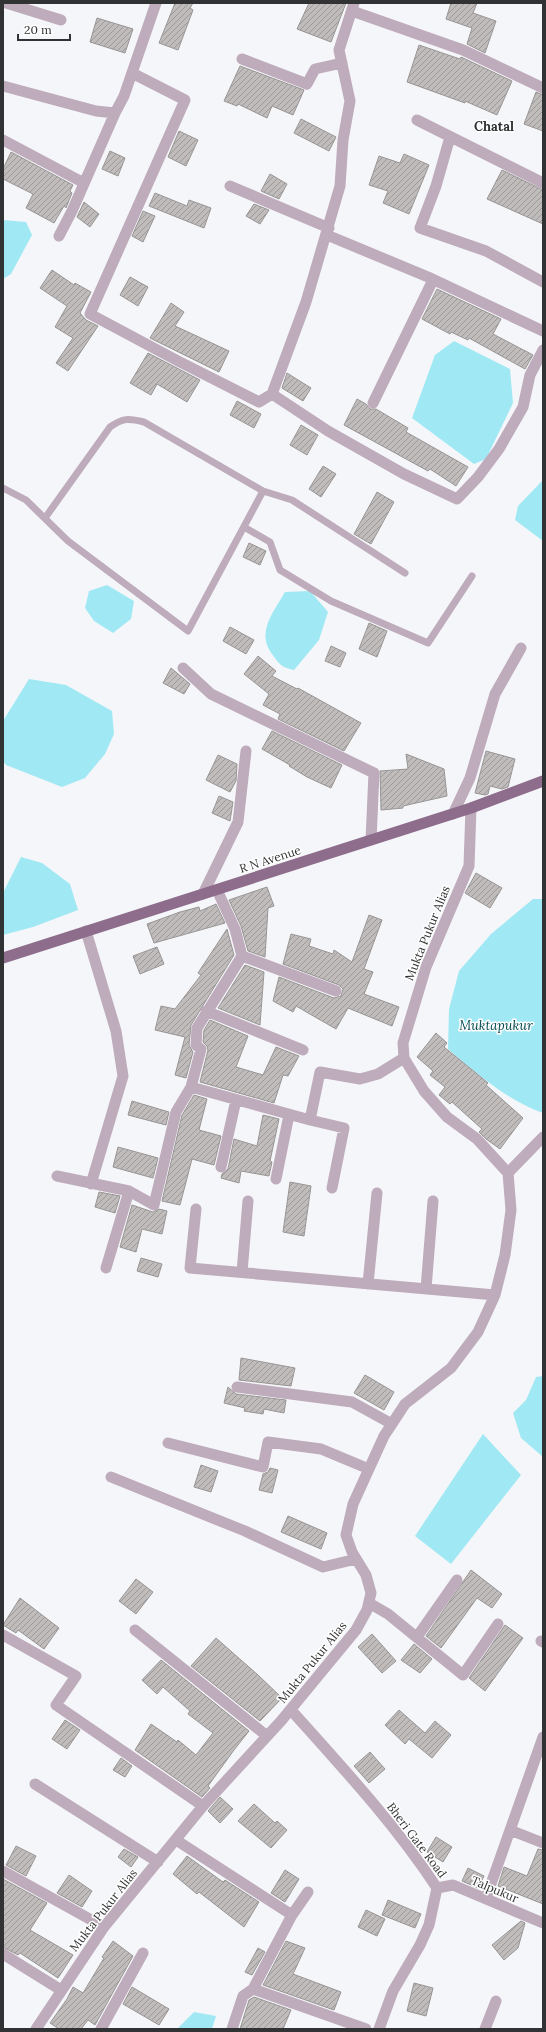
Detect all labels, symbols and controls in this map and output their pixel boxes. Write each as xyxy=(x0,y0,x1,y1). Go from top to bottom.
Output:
scale bar xyxy=(18,16,70,42)
text: 20 m xyxy=(24,22,52,37)
district label: Chatal xyxy=(474,118,514,135)
street label: R N Avenue xyxy=(237,842,303,876)
street label: Mukta Pukur Alias xyxy=(401,883,453,983)
water label: Muktapukur xyxy=(459,1017,533,1034)
street label: Mukta Pukur Alias xyxy=(274,1618,350,1706)
street label: Bheri Gate Road xyxy=(384,1799,450,1881)
street label: Mukta Pukur Alias xyxy=(66,1865,140,1954)
street label: Talpukur xyxy=(469,1872,522,1906)

